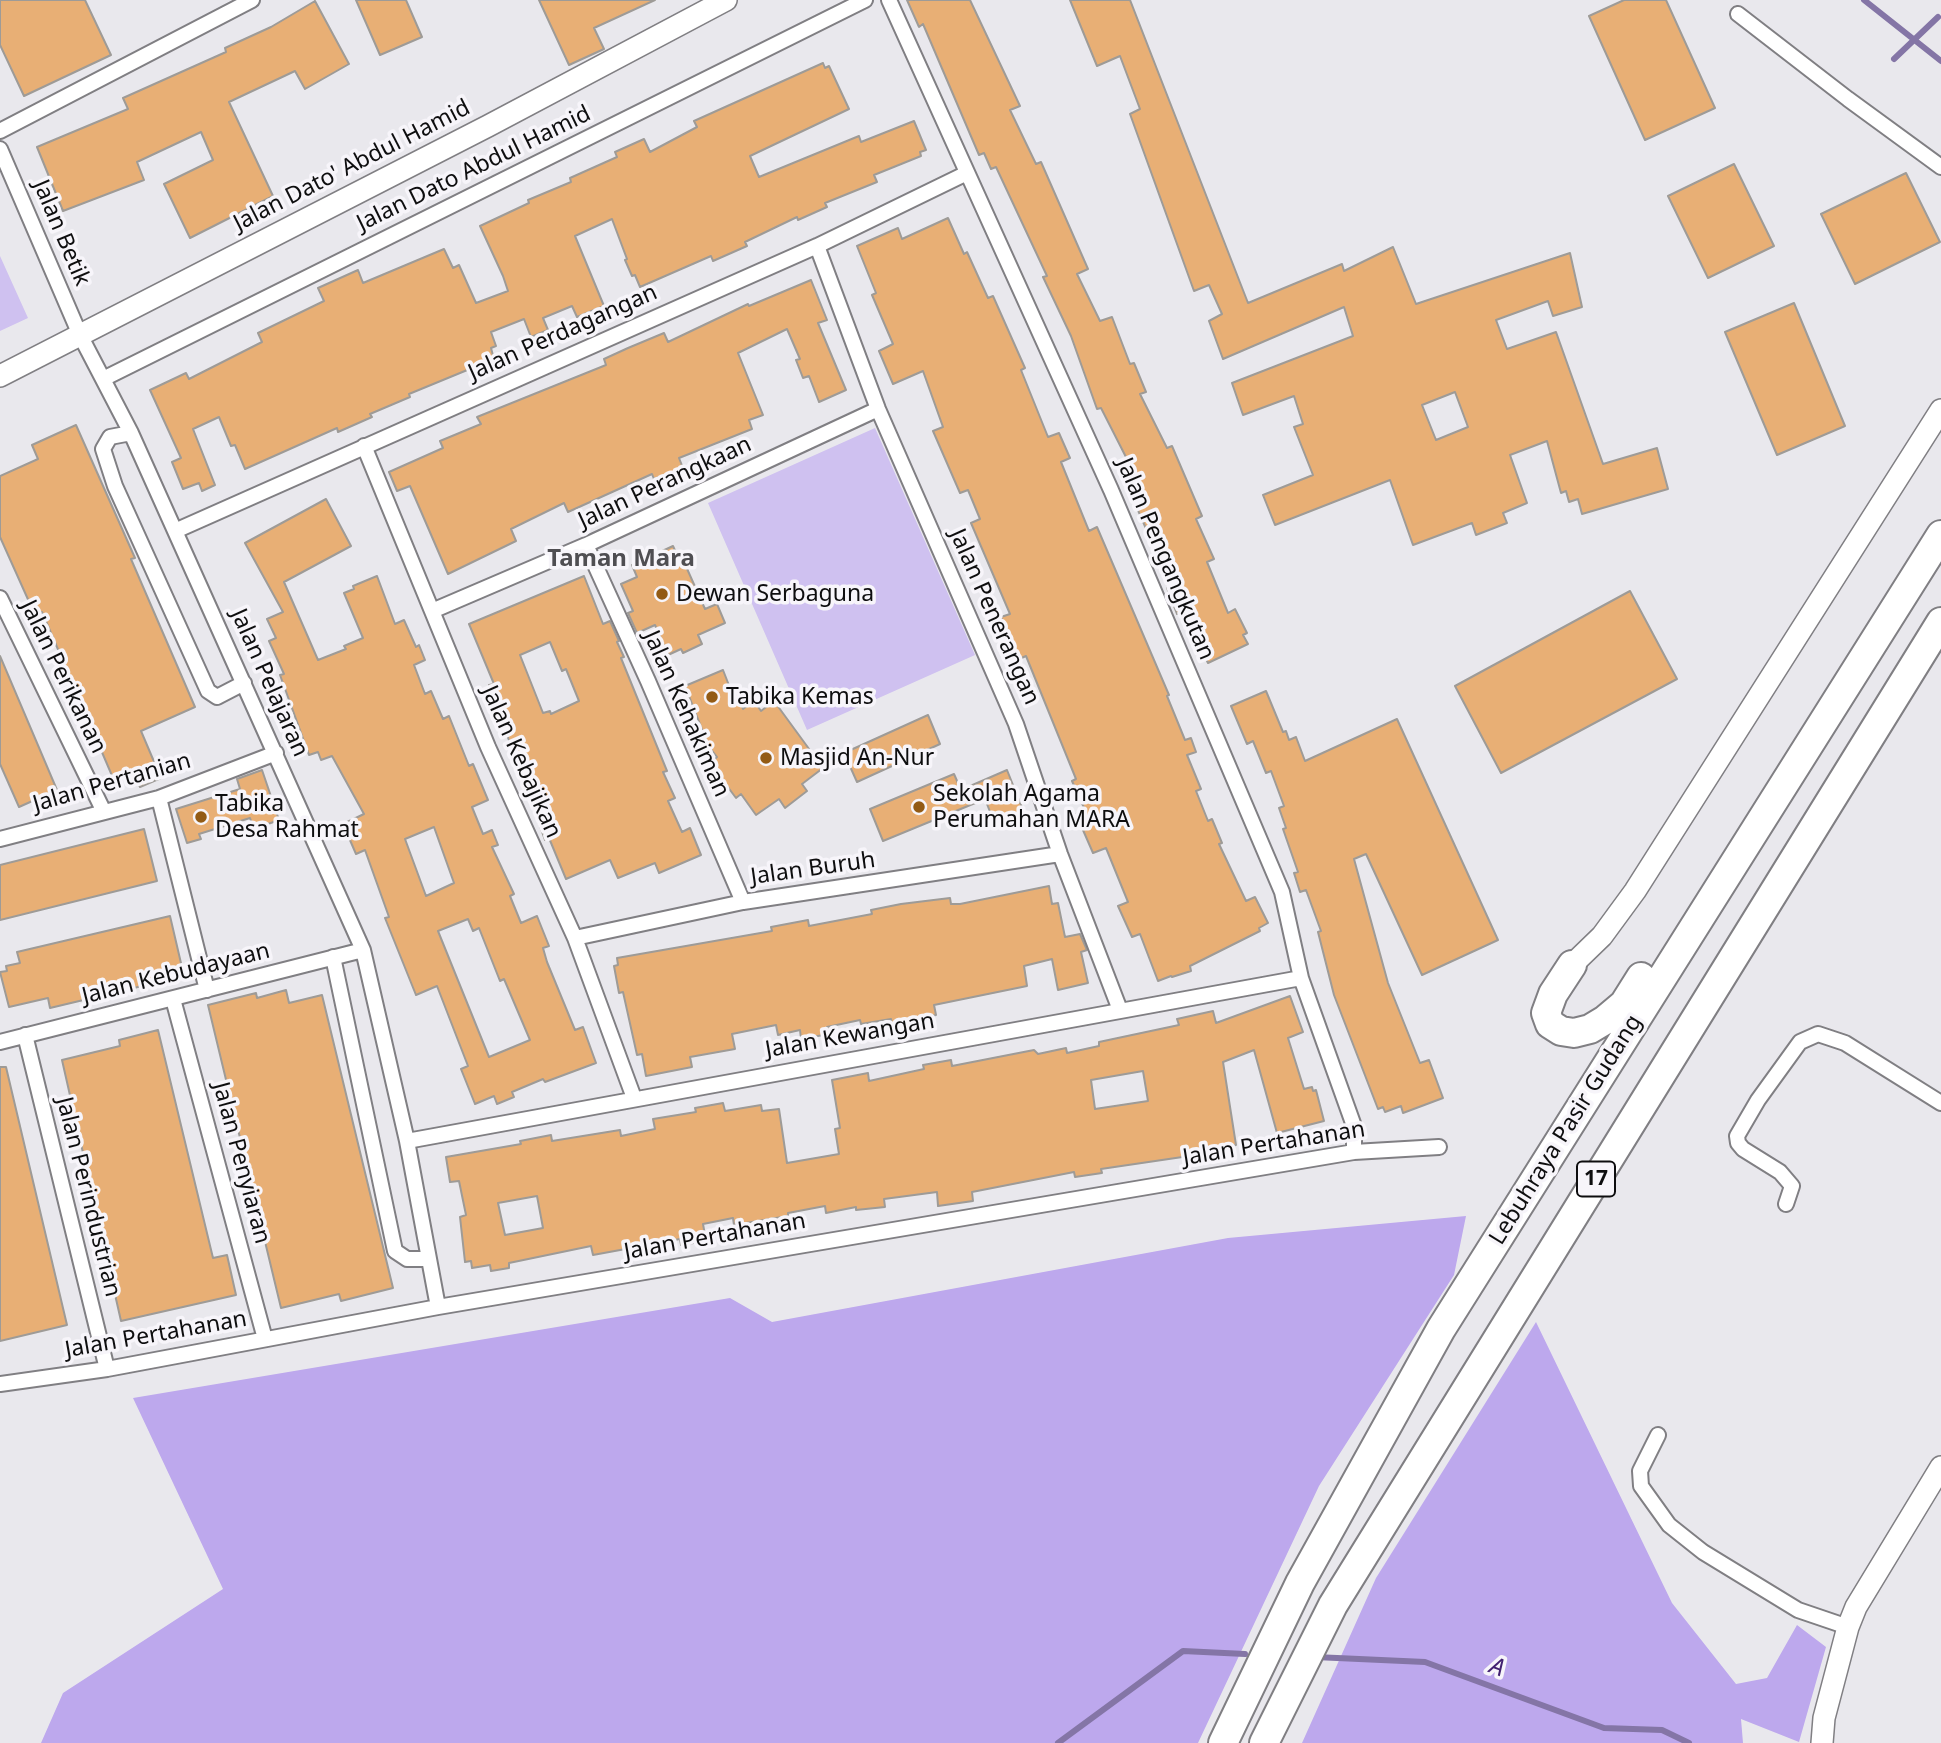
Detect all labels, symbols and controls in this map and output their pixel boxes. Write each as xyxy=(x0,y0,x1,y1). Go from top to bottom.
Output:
street label: Jalan Dato' Abdul Hamid xyxy=(229,94,475,238)
street label: Jalan Dato Abdul Hamid xyxy=(353,100,595,238)
street label: Jalan Betik xyxy=(26,176,96,290)
street label: Jalan Perdagangan xyxy=(464,279,662,387)
street label: Jalan Perangkaan xyxy=(574,431,756,535)
street label: Jalan Pengangkutan xyxy=(1110,454,1220,664)
street label: Jalan Penerangan xyxy=(943,525,1045,709)
district label: Taman Mara xyxy=(547,545,695,573)
place label: Dewan Serbaguna xyxy=(676,580,874,608)
marker: Dewan Serbaguna xyxy=(654,586,670,602)
street label: Jalan Perikanan xyxy=(14,596,112,758)
street label: Jalan Pelajaran xyxy=(224,605,314,761)
street label: Jalan Kehakiman xyxy=(637,626,735,802)
street label: Jalan Kebajikan xyxy=(475,682,567,842)
place label: Tabika Kemas xyxy=(726,683,874,711)
marker: Tabika Kemas xyxy=(704,689,720,705)
place label: Masjid An-Nur xyxy=(780,744,934,772)
street label: Jalan Pertanian xyxy=(30,747,194,819)
marker: Masjid An-Nur xyxy=(758,750,774,766)
place label: Sekolah Agama Perumahan MARA xyxy=(933,780,1130,834)
place label: Tabika Desa Rahmat xyxy=(215,790,359,844)
marker: Sekolah Agama Perumahan MARA xyxy=(911,799,927,815)
marker: Tabika Desa Rahmat xyxy=(193,809,209,825)
street label: Jalan Buruh xyxy=(749,847,877,891)
street label: Jalan Kebudayaan xyxy=(79,937,273,1011)
street label: Jalan Kewangan xyxy=(763,1008,937,1064)
street label: Lebuhraya Pasir Gudang xyxy=(1484,1010,1648,1250)
street label: Jalan Penyiaran xyxy=(206,1079,276,1247)
street label: Jalan Perindustrian xyxy=(50,1094,126,1300)
street label: Jalan Pertahanan xyxy=(1181,1116,1367,1172)
road number: 17 xyxy=(1577,1162,1615,1196)
street label: Jalan Pertahanan xyxy=(622,1207,808,1267)
street label: Jalan Pertahanan xyxy=(63,1305,249,1365)
water label: A xyxy=(1486,1652,1508,1684)

